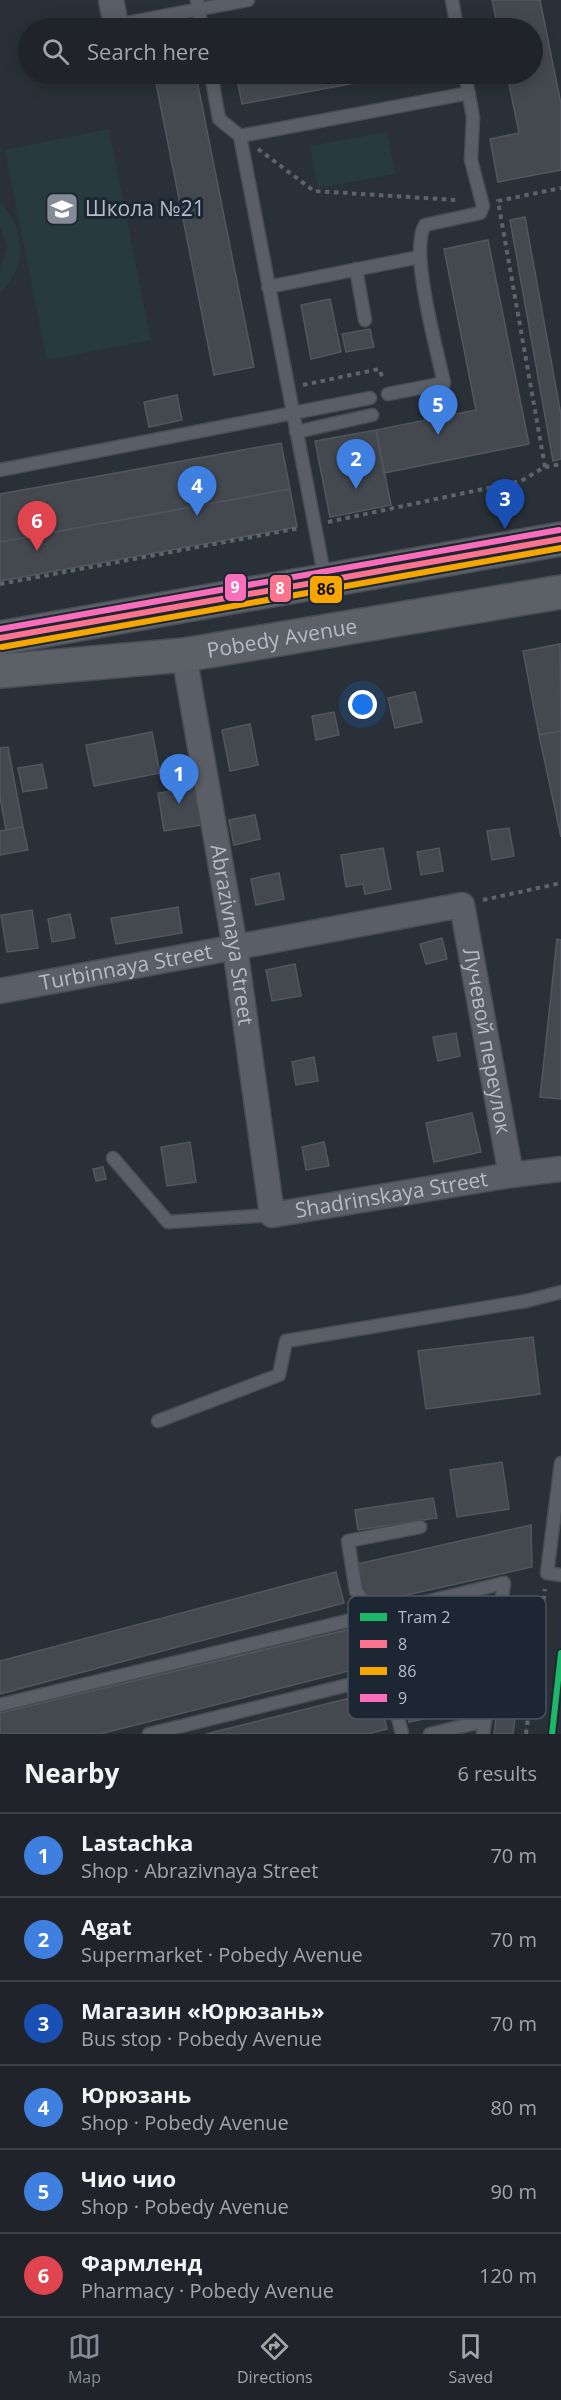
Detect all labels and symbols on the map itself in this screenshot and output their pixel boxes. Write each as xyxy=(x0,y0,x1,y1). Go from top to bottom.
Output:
school or university icon: Школа №21 xyxy=(44,191,80,227)
place label: Школа №21 xyxy=(85,194,205,222)
pin: 5 xyxy=(418,386,458,435)
pin: 2 xyxy=(336,440,376,489)
pin: 4 xyxy=(178,466,216,516)
pin: 3 xyxy=(486,480,524,529)
pin: 6 xyxy=(18,502,57,551)
line badge: 9 xyxy=(224,573,247,602)
line badge: 8 xyxy=(269,574,292,603)
line badge: 86 xyxy=(309,575,343,604)
text: 9 xyxy=(230,576,240,598)
text: 8 xyxy=(275,577,285,599)
text: 86 xyxy=(317,578,335,600)
street label: Pobedy Avenue xyxy=(205,611,359,664)
your location xyxy=(348,690,377,719)
pin: 1 xyxy=(160,754,198,804)
street label: Abrazivnaya Street xyxy=(204,842,261,1027)
street label: Turbinnaya Street xyxy=(37,937,214,996)
street label: Лучевой переулок xyxy=(457,945,518,1136)
street label: Shadrinskaya Street xyxy=(293,1164,490,1224)
legend xyxy=(348,1596,546,1719)
text: Tram 2 xyxy=(398,1606,450,1628)
text: 8 xyxy=(398,1633,407,1655)
text: 86 xyxy=(398,1660,416,1682)
text: 9 xyxy=(398,1687,407,1709)

